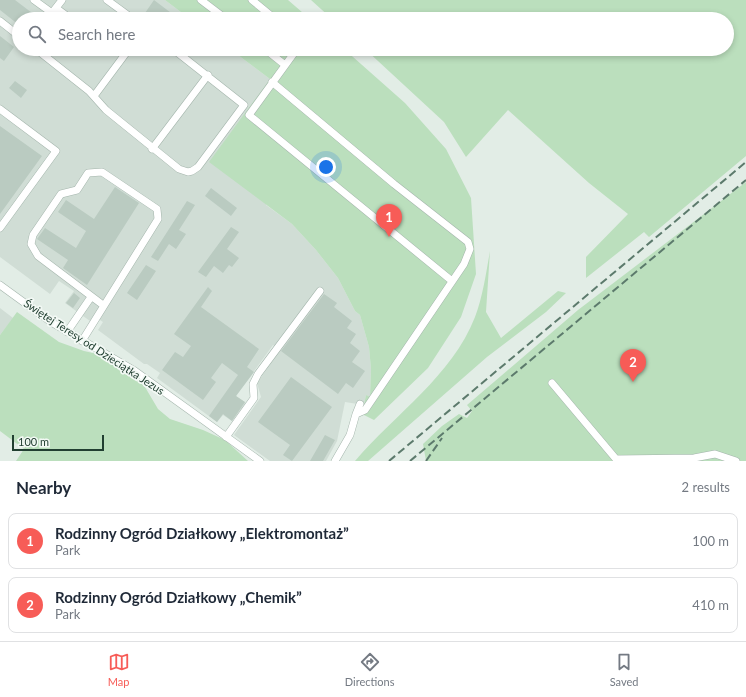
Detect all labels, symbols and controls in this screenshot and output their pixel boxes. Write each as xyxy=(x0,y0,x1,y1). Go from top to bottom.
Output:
search box xyxy=(12,12,734,56)
icon: search xyxy=(26,23,48,45)
text: Search here xyxy=(58,25,135,43)
your location xyxy=(316,157,336,177)
pin: 1 xyxy=(376,204,402,237)
street label: Świętej Teresy od Dzieciątka Jezus xyxy=(22,296,167,397)
pin: 2 xyxy=(620,349,646,382)
scale bar xyxy=(12,433,104,452)
text: 100 m xyxy=(18,435,49,448)
text: Nearby xyxy=(16,477,71,498)
text: 2 results xyxy=(682,479,730,495)
text: Rodzinny Ogród Działkowy „Elektromontaż” xyxy=(55,524,349,542)
text: 1 xyxy=(26,533,34,549)
text: 100 m xyxy=(692,533,729,549)
text: Park xyxy=(55,542,80,558)
text: Rodzinny Ogród Działkowy „Chemik” xyxy=(55,588,302,606)
text: 2 xyxy=(26,597,34,613)
text: 410 m xyxy=(692,597,729,613)
text: Park xyxy=(55,606,80,622)
tab: Map xyxy=(108,651,130,688)
tab: Directions xyxy=(345,651,394,688)
tab: Saved xyxy=(610,651,638,688)

